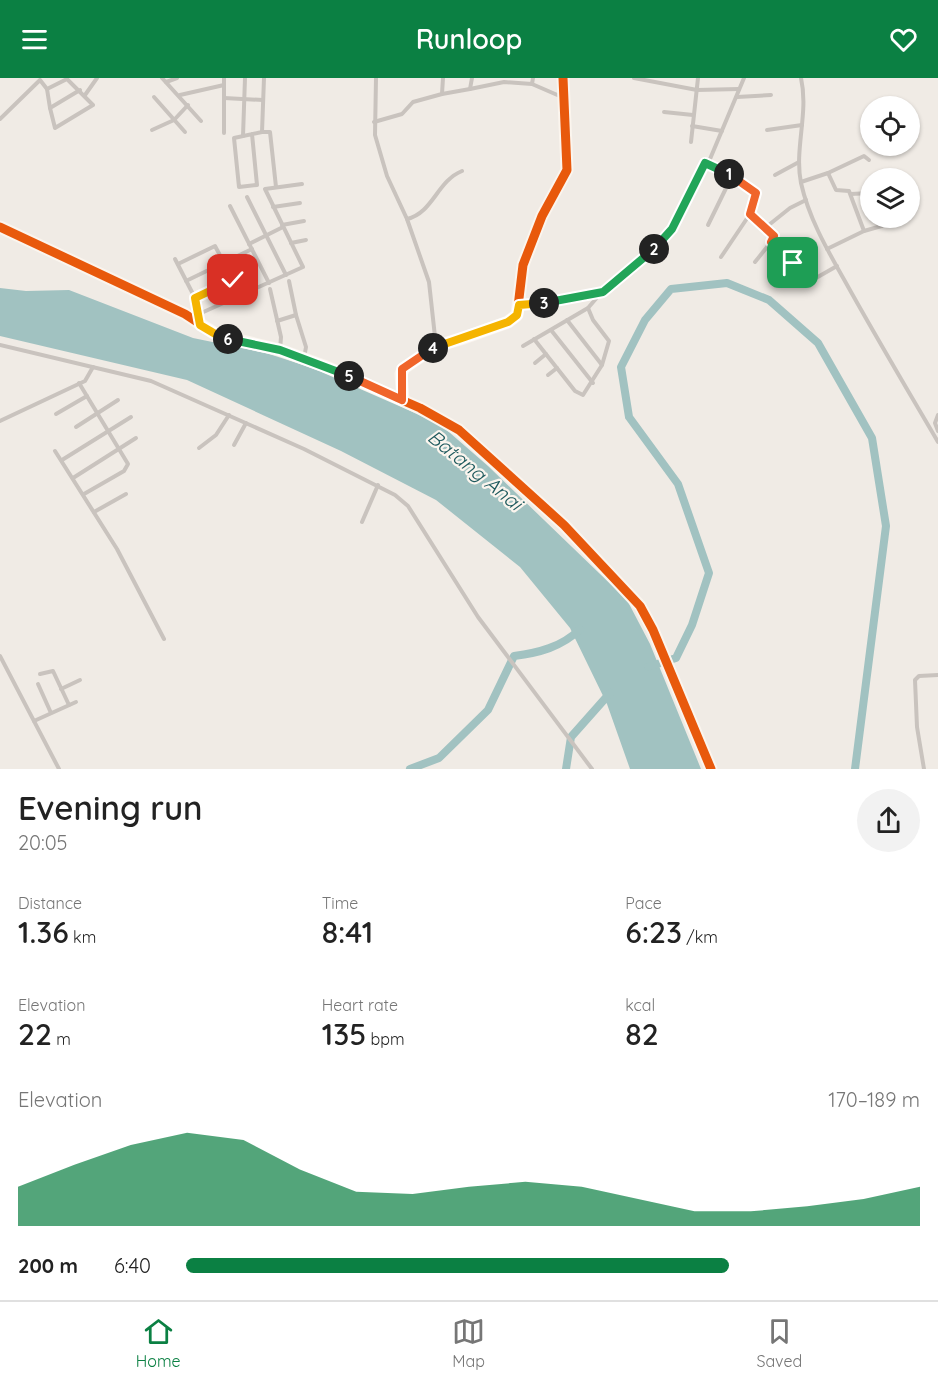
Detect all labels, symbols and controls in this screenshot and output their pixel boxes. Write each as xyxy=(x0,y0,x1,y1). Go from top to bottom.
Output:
text: Runloop xyxy=(416,22,522,56)
icon: menu xyxy=(18,23,51,56)
icon: heart xyxy=(887,23,920,56)
map controls xyxy=(860,96,920,228)
button: locate xyxy=(860,96,920,156)
pin: 1 xyxy=(714,159,744,189)
text: 1 xyxy=(726,164,732,184)
button: layers xyxy=(860,168,920,228)
pin: 2 xyxy=(639,234,669,264)
pin xyxy=(767,237,818,288)
text: 2 xyxy=(649,239,659,259)
icon: arrive xyxy=(776,246,809,279)
pin xyxy=(207,254,258,305)
icon: check xyxy=(216,263,249,296)
pin: 3 xyxy=(529,288,559,318)
text: 3 xyxy=(540,293,548,313)
pin: 6 xyxy=(213,324,243,354)
text: 6 xyxy=(224,329,232,349)
pin: 4 xyxy=(418,333,448,363)
text: 4 xyxy=(428,338,438,358)
pin: 5 xyxy=(334,361,364,391)
text: 5 xyxy=(344,366,354,386)
water label: Batang Anai xyxy=(423,424,530,517)
text: Evening run xyxy=(18,787,203,828)
button: share xyxy=(857,789,920,852)
text: 20:05 xyxy=(18,830,68,855)
text: Distance xyxy=(18,893,82,913)
text: Time xyxy=(322,893,358,913)
text: Pace xyxy=(625,893,662,913)
text: 1.36 xyxy=(18,913,69,951)
text: 8:41 xyxy=(322,913,373,951)
text: 6:23 xyxy=(625,913,682,951)
text: km xyxy=(69,927,96,947)
text: /km xyxy=(682,927,718,947)
text: Elevation xyxy=(18,995,85,1015)
text: Heart rate xyxy=(322,995,398,1015)
text: kcal xyxy=(625,995,655,1015)
text: 22 xyxy=(18,1015,52,1053)
text: 135 xyxy=(322,1015,366,1053)
text: 82 xyxy=(625,1015,659,1053)
text: m xyxy=(52,1029,71,1049)
text: bpm xyxy=(366,1029,404,1049)
text: Elevation xyxy=(18,1087,102,1112)
text: 170–189 m xyxy=(828,1087,920,1112)
text: 200 m xyxy=(18,1253,78,1278)
text: 6:40 xyxy=(114,1253,151,1278)
tab: Home xyxy=(136,1315,181,1371)
tab: Map xyxy=(452,1315,485,1371)
tab: Saved xyxy=(757,1315,802,1371)

